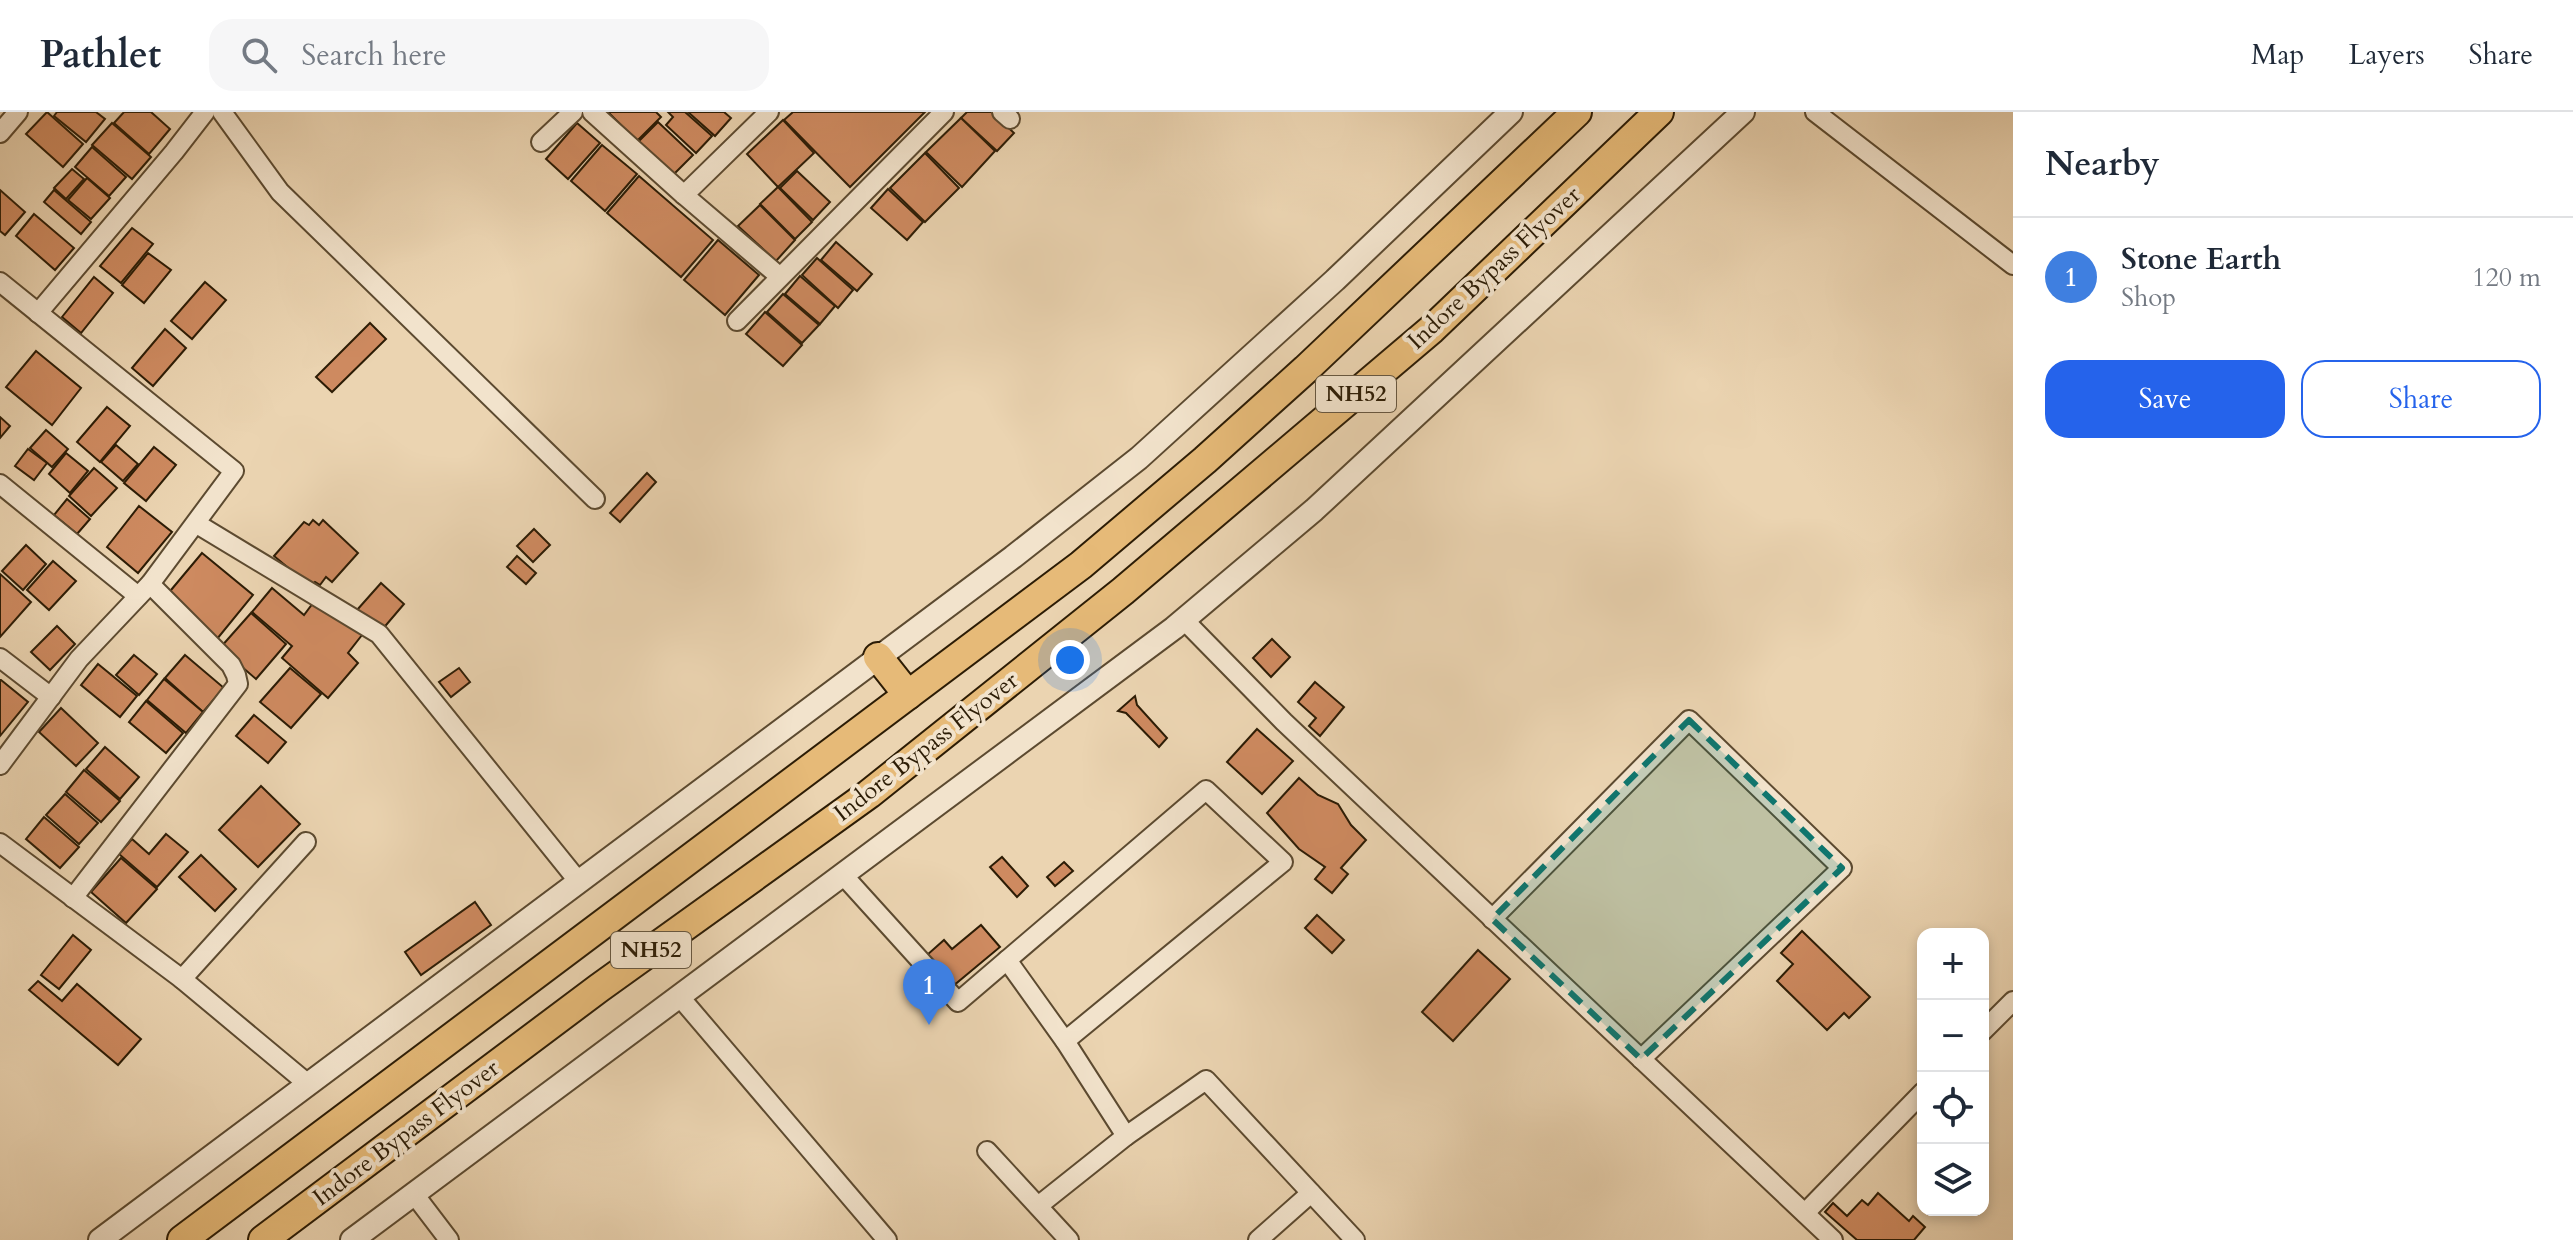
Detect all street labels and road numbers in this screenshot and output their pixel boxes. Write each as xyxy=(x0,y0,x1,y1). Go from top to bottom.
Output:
street label: Indore Bypass Flyover xyxy=(1400,179,1588,357)
road number: NH52 xyxy=(1316,376,1396,412)
street label: Indore Bypass Flyover xyxy=(827,664,1025,829)
road number: NH52 xyxy=(611,932,691,968)
street label: Indore Bypass Flyover xyxy=(306,1052,506,1214)

